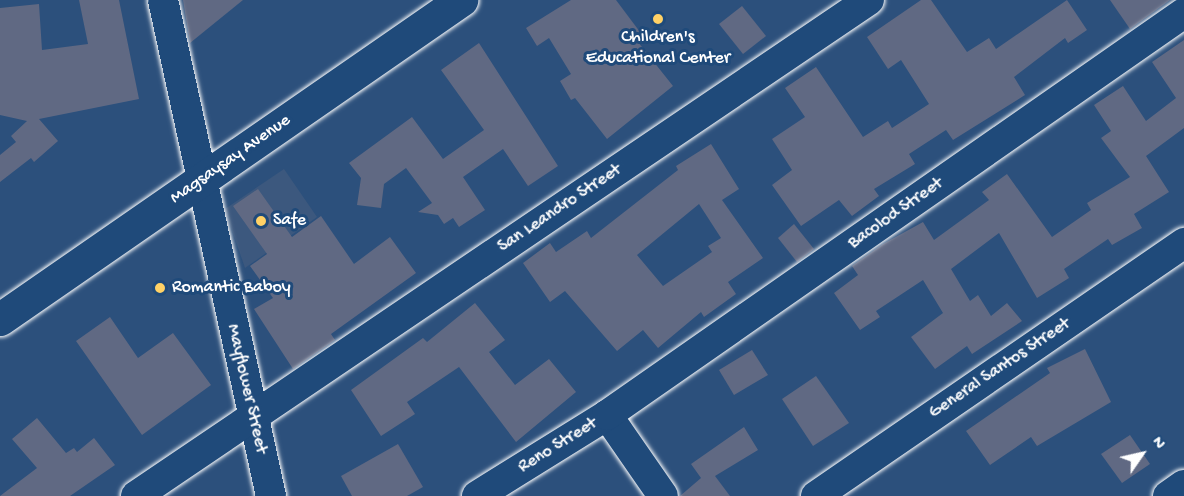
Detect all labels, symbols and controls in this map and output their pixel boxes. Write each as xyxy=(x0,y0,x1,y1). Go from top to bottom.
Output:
marker: Children's Educational Center xyxy=(651,12,665,26)
place label: Children's Educational Center xyxy=(586,28,730,70)
street label: Magsaysay Avenue xyxy=(167,110,295,210)
street label: San Leandro Street xyxy=(494,160,626,258)
street label: Bacolod Street xyxy=(844,173,948,255)
place label: Safe xyxy=(273,210,306,232)
marker: Safe xyxy=(254,214,268,228)
place label: Romantic Baboy xyxy=(172,277,291,299)
marker: Romantic Baboy xyxy=(153,281,167,295)
street label: General Santos Street xyxy=(925,314,1075,424)
street label: Mayflower Street xyxy=(221,322,271,456)
street label: Reno Street xyxy=(515,413,601,479)
north arrow xyxy=(1112,424,1172,484)
text: N xyxy=(1147,434,1168,453)

